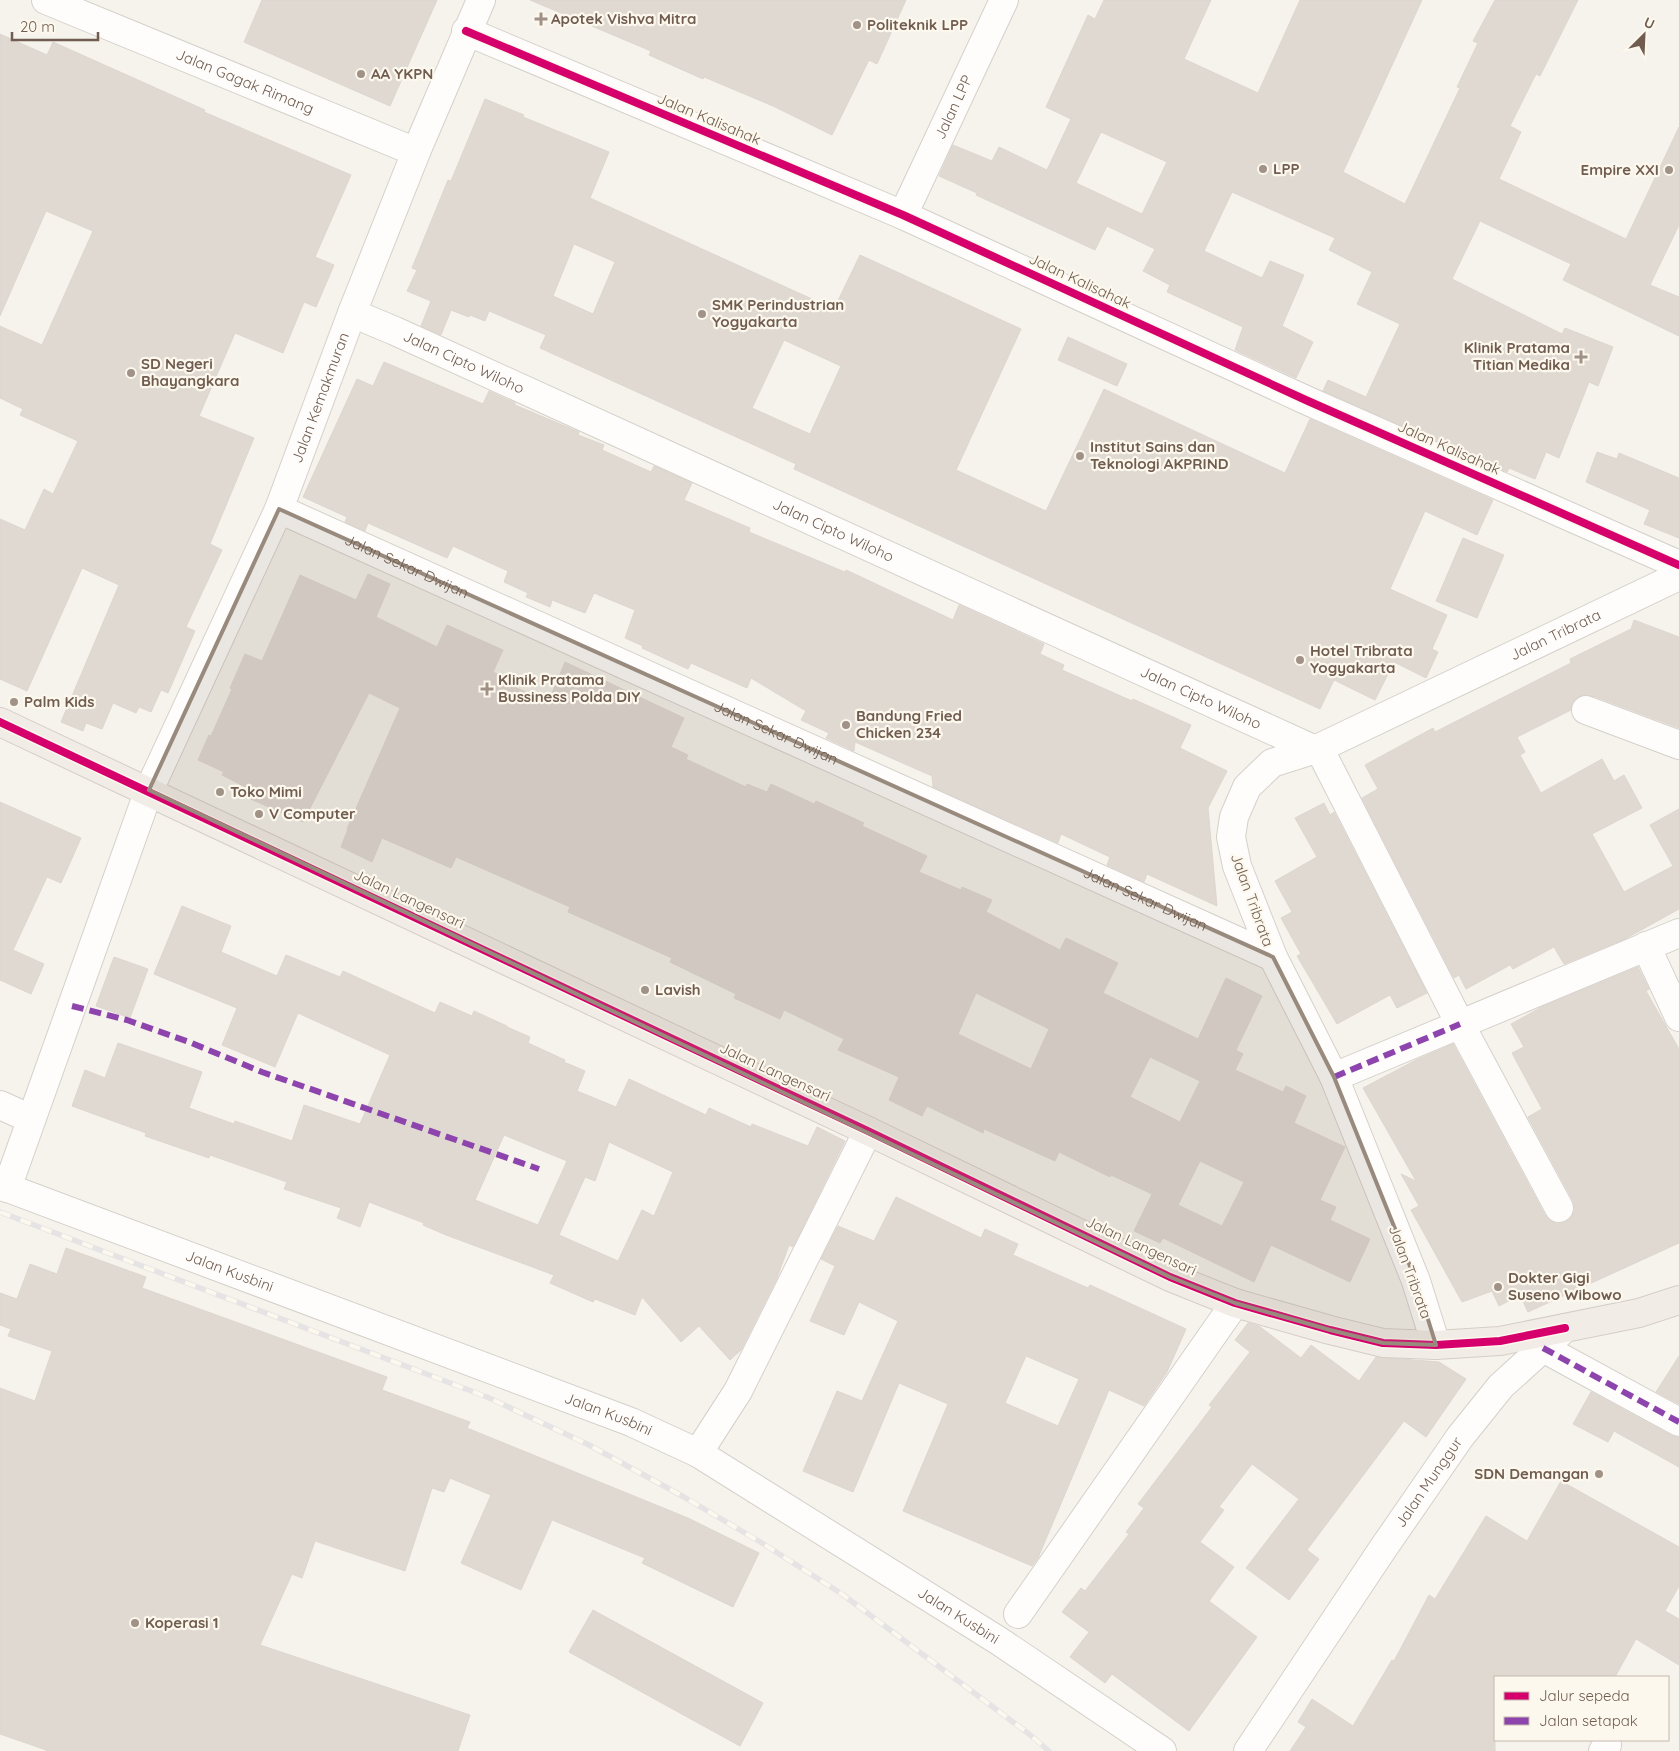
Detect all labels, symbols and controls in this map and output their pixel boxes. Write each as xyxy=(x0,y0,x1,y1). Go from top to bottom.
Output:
place label: Apotek Vishva Mitra xyxy=(551,9,696,28)
scale bar xyxy=(12,10,99,42)
north arrow xyxy=(1619,10,1669,60)
marker: Apotek Vishva Mitra xyxy=(535,13,547,25)
text: U xyxy=(1641,13,1657,33)
place label: Politeknik LPP xyxy=(867,15,968,34)
text: 20 m xyxy=(20,17,55,36)
marker: Politeknik LPP xyxy=(851,19,863,31)
street label: Jalan Gagak Rimang xyxy=(173,44,317,118)
place label: AA YKPN xyxy=(371,64,433,83)
marker: AA YKPN xyxy=(355,68,367,80)
street label: Jalan LPP xyxy=(930,72,976,142)
street label: Jalan Kalisahak xyxy=(655,88,764,149)
place label: LPP xyxy=(1273,159,1300,178)
place label: Empire XXI xyxy=(1581,160,1659,179)
marker: LPP xyxy=(1257,163,1269,175)
marker: Empire XXI xyxy=(1663,164,1675,176)
street label: Jalan Kalisahak xyxy=(1026,249,1134,313)
place label: SMK Perindustrian Yogyakarta xyxy=(712,295,844,331)
marker: SMK Perindustrian Yogyakarta xyxy=(696,308,708,320)
street label: Jalan Cipto Wiloho xyxy=(400,326,527,398)
street label: Jalan Kemakmuran xyxy=(287,330,353,465)
place label: Klinik Pratama Titian Medika xyxy=(1464,338,1570,374)
marker: Klinik Pratama Titian Medika xyxy=(1574,350,1588,364)
place label: SD Negeri Bhayangkara xyxy=(141,354,239,390)
marker: SD Negeri Bhayangkara xyxy=(125,367,137,379)
street label: Jalan Kalisahak xyxy=(1395,416,1504,479)
place label: Institut Sains dan Teknologi AKPRIND xyxy=(1090,437,1229,473)
marker: Institut Sains dan Teknologi AKPRIND xyxy=(1074,450,1086,462)
street label: Jalan Cipto Wiloho xyxy=(770,494,897,566)
street label: Jalan Sekar Dwijan xyxy=(342,530,472,602)
street label: Jalan Tribrata xyxy=(1507,605,1604,664)
place label: Hotel Tribrata Yogyakarta xyxy=(1310,641,1413,677)
marker: Hotel Tribrata Yogyakarta xyxy=(1294,654,1306,666)
street label: Jalan Cipto Wiloho xyxy=(1137,662,1265,733)
place label: Klinik Pratama Bussiness Polda DIY xyxy=(498,670,640,706)
marker: Klinik Pratama Bussiness Polda DIY xyxy=(480,682,494,696)
place label: Palm Kids xyxy=(24,692,95,711)
marker: Palm Kids xyxy=(8,696,20,708)
street label: Jalan Sekar Dwijan xyxy=(711,696,841,769)
place label: Bandung Fried Chicken 234 xyxy=(856,706,962,742)
marker: Bandung Fried Chicken 234 xyxy=(840,719,852,731)
place label: Toko Mimi xyxy=(230,782,302,801)
marker: Toko Mimi xyxy=(214,786,226,798)
place label: V Computer xyxy=(269,804,356,823)
marker: V Computer xyxy=(253,808,265,820)
street label: Jalan Tribrata xyxy=(1227,850,1278,949)
street label: Jalan Sekar Dwijan xyxy=(1080,863,1210,935)
street label: Jalan Langensari xyxy=(351,865,468,933)
place label: Lavish xyxy=(655,980,701,999)
marker: Lavish xyxy=(639,984,651,996)
street label: Jalan Langensari xyxy=(717,1038,834,1106)
street label: Jalan Langensari xyxy=(1083,1212,1200,1280)
street label: Jalan Tribrata xyxy=(1385,1222,1436,1321)
street label: Jalan Kusbini xyxy=(183,1245,276,1296)
place label: Dokter Gigi Suseno Wibowo xyxy=(1508,1268,1622,1304)
marker: Dokter Gigi Suseno Wibowo xyxy=(1492,1281,1504,1293)
street label: Jalan Kusbini xyxy=(562,1388,655,1440)
street label: Jalan Munggur xyxy=(1391,1433,1466,1531)
place label: SDN Demangan xyxy=(1474,1464,1589,1483)
marker: SDN Demangan xyxy=(1593,1468,1605,1480)
street label: Jalan Kusbini xyxy=(914,1583,1003,1648)
place label: Koperasi 1 xyxy=(145,1613,219,1632)
marker: Koperasi 1 xyxy=(129,1617,141,1629)
legend xyxy=(1494,1676,1669,1741)
text: Jalur sepeda xyxy=(1539,1686,1630,1705)
text: Jalan setapak xyxy=(1539,1711,1638,1730)

